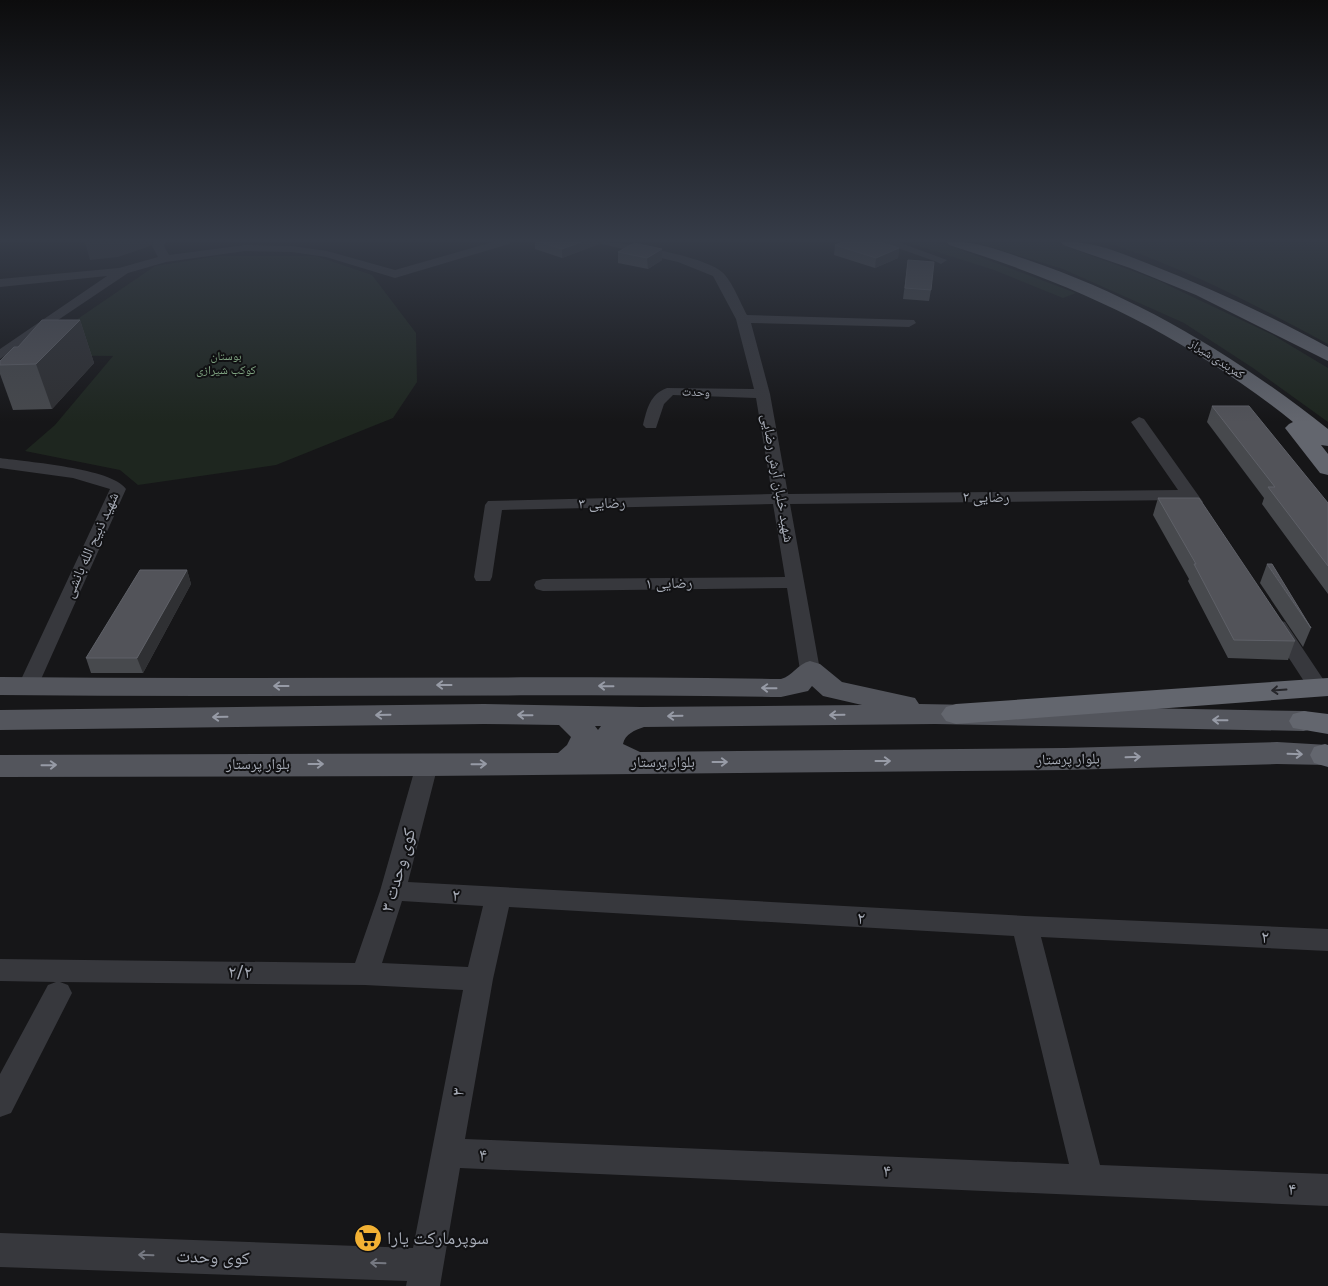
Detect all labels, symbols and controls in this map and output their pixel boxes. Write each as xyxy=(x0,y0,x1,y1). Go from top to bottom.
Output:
street label: کمربندی شیراز xyxy=(1186,336,1247,382)
park label: بوستان کوکب شیرازی xyxy=(196,349,256,377)
street label: وحدت xyxy=(682,385,710,399)
street label: شهید خلبان آرش رضایی xyxy=(757,412,798,544)
street label: رضایی ۲ xyxy=(962,488,1010,507)
street label: شهید ذبیح الله بانشی xyxy=(60,489,123,601)
street label: رضایی ۳ xyxy=(578,494,626,513)
street label: رضایی ۱ xyxy=(645,574,693,593)
one-way arrow xyxy=(436,680,452,690)
one-way arrow xyxy=(274,681,290,691)
one-way arrow xyxy=(599,681,615,690)
one-way arrow xyxy=(761,683,777,693)
one-way arrow xyxy=(1272,685,1288,695)
one-way arrow xyxy=(375,710,392,720)
one-way arrow xyxy=(517,710,533,719)
one-way arrow xyxy=(829,710,846,720)
one-way arrow xyxy=(667,711,683,721)
one-way arrow xyxy=(213,712,229,722)
one-way arrow xyxy=(1213,715,1229,724)
street label: بلوار پرستار xyxy=(1035,749,1100,769)
one-way arrow xyxy=(1286,749,1303,759)
street label: بلوار پرستار xyxy=(630,753,695,771)
one-way arrow xyxy=(1124,753,1140,762)
street label: بلوار پرستار xyxy=(225,755,290,773)
one-way arrow xyxy=(874,756,890,766)
one-way arrow xyxy=(712,757,728,767)
one-way arrow xyxy=(308,759,324,769)
one-way arrow xyxy=(470,759,486,769)
one-way arrow xyxy=(40,760,56,770)
street label: کوی وحدت ۳ xyxy=(376,825,421,914)
street label: ۲ xyxy=(451,884,461,906)
street label: ۲ xyxy=(856,907,866,929)
street label: ۲ xyxy=(1261,926,1269,948)
street label: ۲/۲ xyxy=(228,961,252,983)
street label: ۳ xyxy=(446,1086,470,1098)
street label: ۴ xyxy=(479,1144,487,1166)
street label: ۴ xyxy=(883,1160,891,1182)
street label: ۴ xyxy=(1287,1178,1297,1200)
supermarket icon: سوپرمارکت یارا xyxy=(353,1223,383,1253)
place label: سوپرمارکت یارا xyxy=(387,1227,489,1249)
street label: کوی وحدت xyxy=(176,1245,251,1269)
one-way arrow xyxy=(138,1250,154,1260)
one-way arrow xyxy=(370,1259,386,1268)

